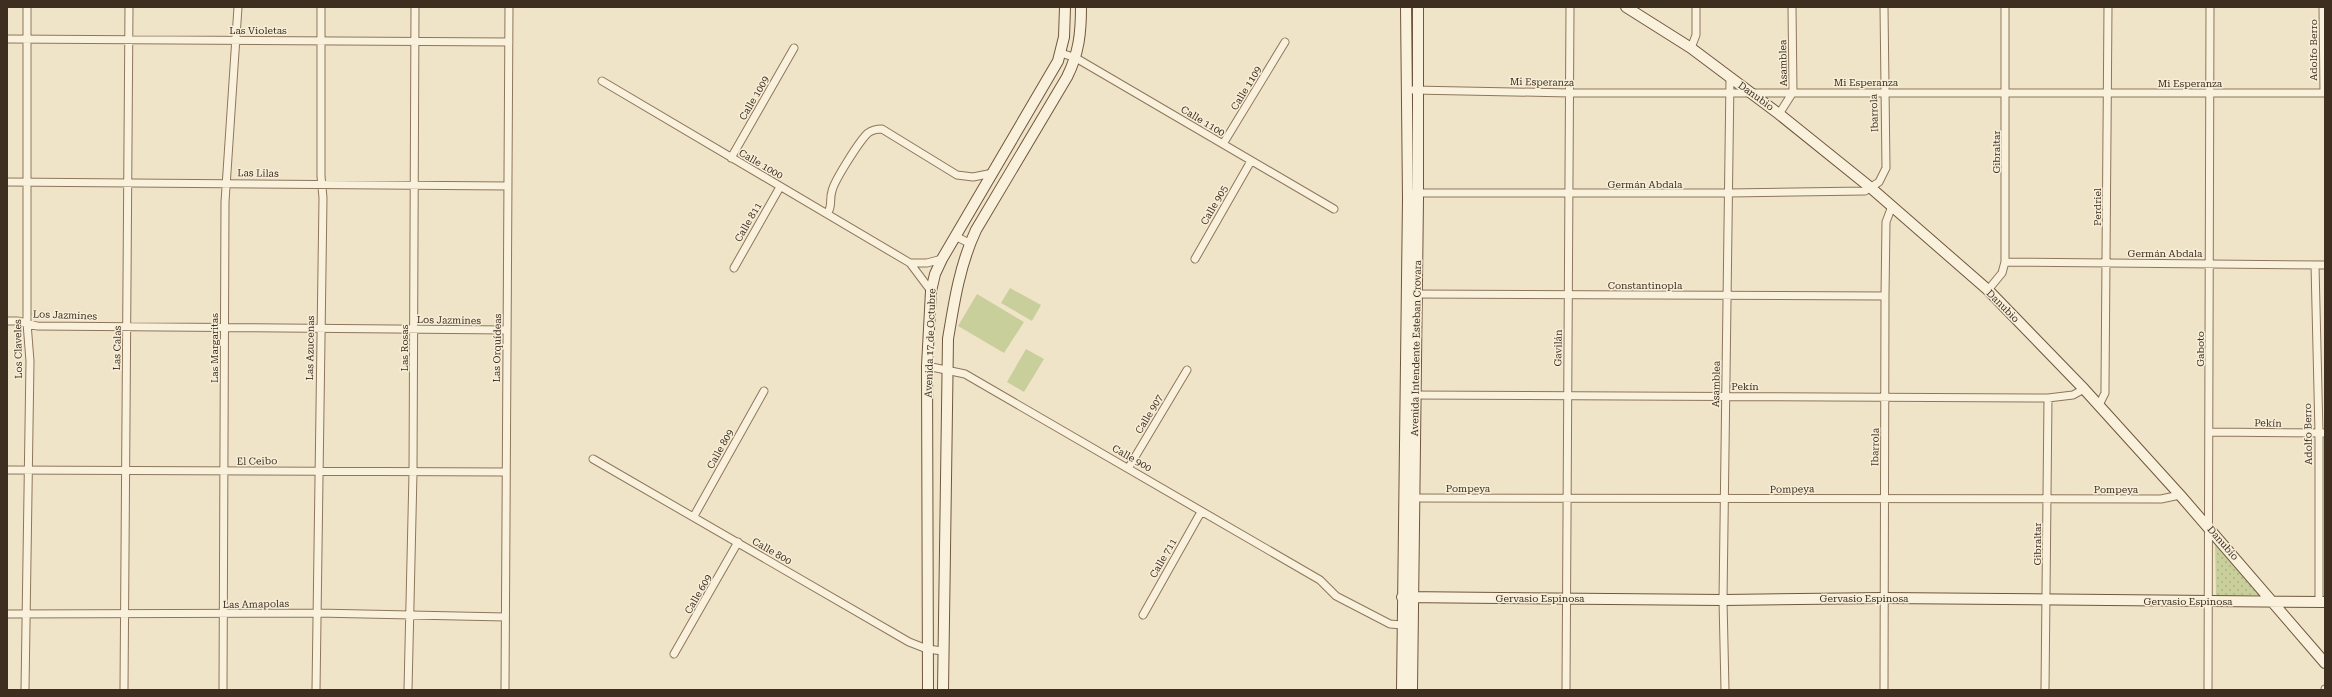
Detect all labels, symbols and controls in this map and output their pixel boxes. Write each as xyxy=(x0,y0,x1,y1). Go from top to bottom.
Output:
street label: Adolfo Berro xyxy=(2308,19,2319,81)
street label: Las Violetas xyxy=(229,25,287,36)
street label: Asamblea xyxy=(1777,39,1789,86)
street label: Calle 1109 xyxy=(1229,64,1264,112)
street label: Calle 1009 xyxy=(737,74,771,122)
street label: Mi Esperanza xyxy=(1510,76,1575,88)
street label: Mi Esperanza xyxy=(1834,77,1899,88)
street label: Mi Esperanza xyxy=(2158,78,2223,89)
street label: Danubio xyxy=(1736,79,1776,113)
street label: Ibarrola xyxy=(1868,93,1880,132)
street label: Calle 1100 xyxy=(1179,104,1227,139)
street label: Gibraltar xyxy=(1991,130,2002,174)
street label: Calle 1000 xyxy=(737,147,785,181)
street label: Las Lilas xyxy=(237,167,279,179)
street label: Germán Abdala xyxy=(1607,179,1683,190)
street label: Calle 905 xyxy=(1198,183,1230,227)
street label: Perdriel xyxy=(2092,188,2103,226)
street label: Calle 811 xyxy=(732,200,764,244)
street label: Germán Abdala xyxy=(2127,248,2203,259)
street label: Avenida Intendente Esteban Crovara xyxy=(1409,259,1423,436)
street label: Constantinopla xyxy=(1608,280,1683,291)
street label: Danubio xyxy=(1984,287,2022,325)
street label: Avenida 17 de Octubre xyxy=(923,288,937,398)
street label: Los Jazmines xyxy=(33,308,98,322)
street label: Las Margaritas xyxy=(209,313,220,383)
street label: Las Orquídeas xyxy=(491,313,503,382)
street label: Los Jazmines xyxy=(417,314,481,326)
street label: Las Azucenas xyxy=(304,315,316,380)
street label: Los Claveles xyxy=(12,319,24,379)
street label: Las Rosas xyxy=(399,324,410,371)
street label: Las Calas xyxy=(111,325,123,371)
street label: Gavilán xyxy=(1552,329,1564,367)
street label: Gaboto xyxy=(2195,331,2206,367)
street label: Asamblea xyxy=(1710,360,1722,407)
street label: Pekín xyxy=(1731,381,1759,392)
street label: Calle 907 xyxy=(1133,392,1165,436)
street label: Adolfo Berro xyxy=(2302,403,2314,465)
street label: Pekín xyxy=(2254,417,2282,429)
street label: Calle 809 xyxy=(705,427,736,471)
street label: Ibarrola xyxy=(1869,427,1881,466)
street label: Calle 900 xyxy=(1110,442,1154,474)
street label: El Ceibo xyxy=(237,455,277,467)
street label: Pompeya xyxy=(1446,483,1491,494)
street label: Pompeya xyxy=(1770,483,1815,495)
street label: Pompeya xyxy=(2094,484,2139,495)
street label: Gibraltar xyxy=(2032,522,2043,566)
street label: Danubio xyxy=(2205,524,2241,562)
street label: Calle 800 xyxy=(750,535,794,567)
street label: Calle 711 xyxy=(1147,536,1179,580)
street label: Calle 609 xyxy=(682,572,714,616)
street label: Gervasio Espinosa xyxy=(1495,593,1585,604)
street label: Gervasio Espinosa xyxy=(1819,593,1909,604)
street label: Gervasio Espinosa xyxy=(2143,596,2233,607)
street label: Las Amapolas xyxy=(223,598,290,610)

